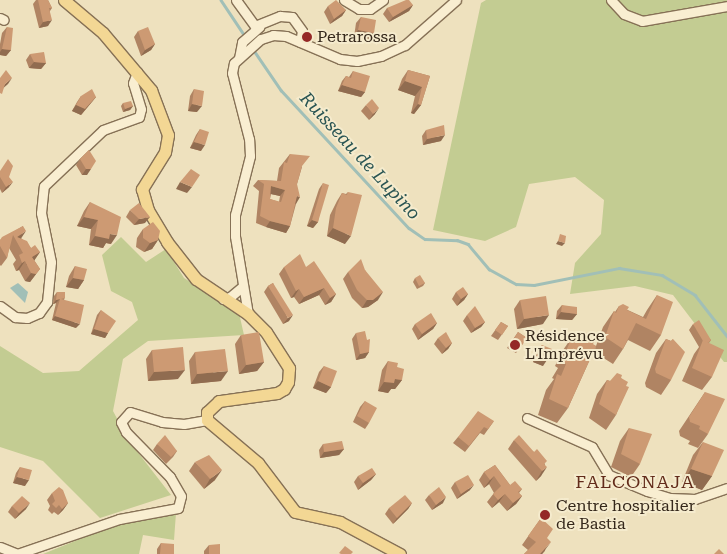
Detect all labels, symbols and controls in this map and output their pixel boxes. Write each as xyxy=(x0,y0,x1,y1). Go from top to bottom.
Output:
place label: Petrarossa xyxy=(317,27,397,47)
marker: Petrarossa xyxy=(301,31,313,43)
water label: Ruisseau de Lupino xyxy=(295,88,425,224)
place label: Résidence L'Imprévu xyxy=(525,326,604,364)
marker: Résidence L'Imprévu xyxy=(509,339,521,351)
district label: FALCONAJA xyxy=(574,471,696,493)
place label: Centre hospitalier de Bastia xyxy=(556,496,695,534)
marker: Centre hospitalier de Bastia xyxy=(538,508,552,522)

